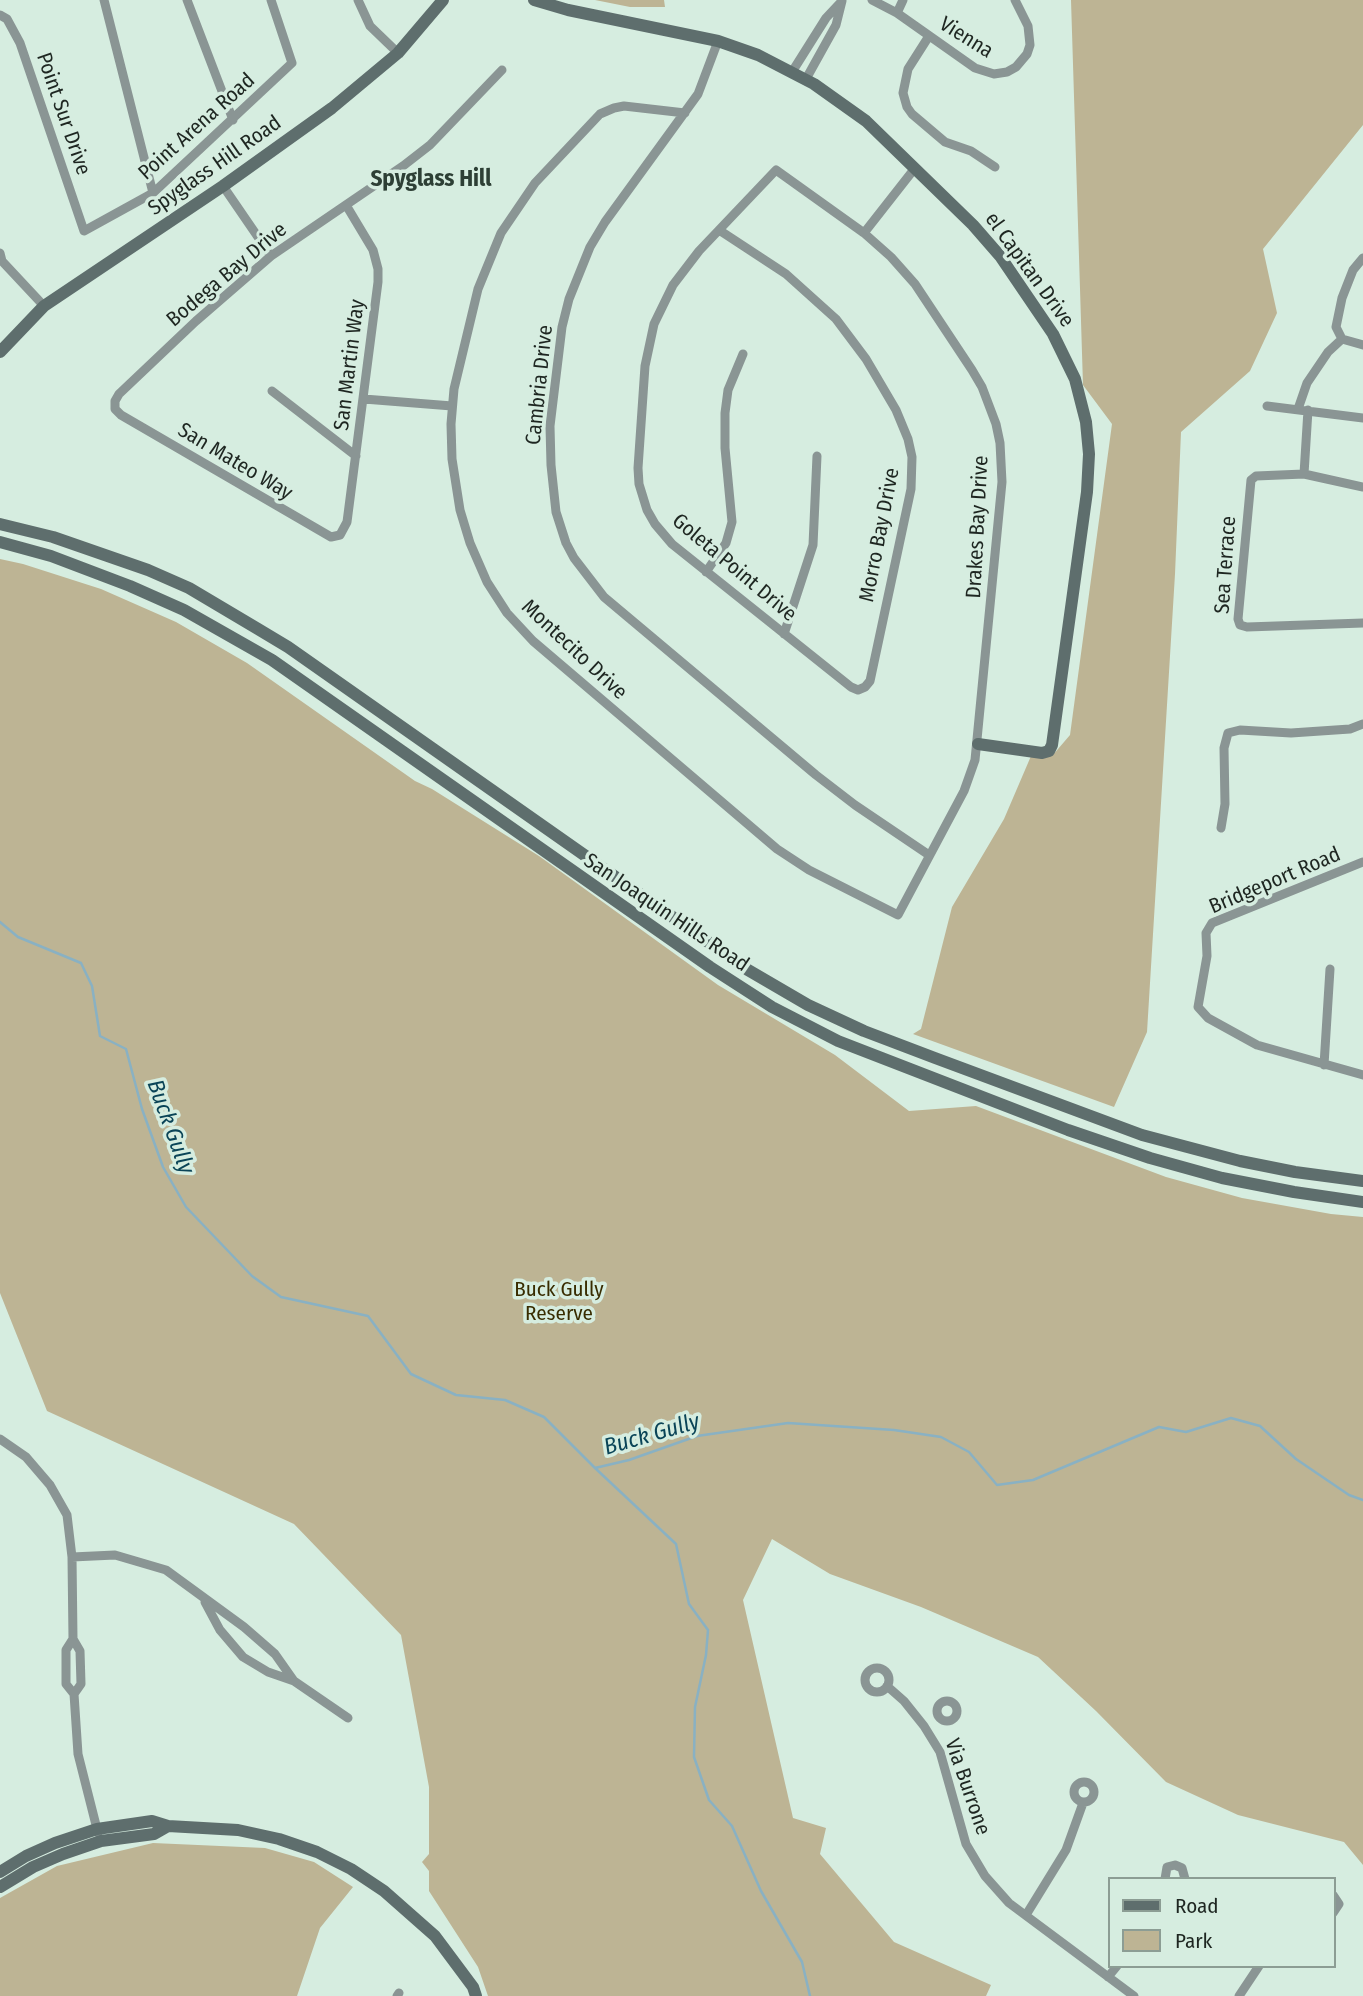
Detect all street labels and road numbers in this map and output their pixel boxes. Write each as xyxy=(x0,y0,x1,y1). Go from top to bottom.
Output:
street label: Vienna xyxy=(934,12,998,64)
street label: Point Sur Drive xyxy=(30,50,96,178)
street label: Point Arena Road xyxy=(134,68,260,186)
street label: Spyglass Hill Road xyxy=(144,111,286,221)
street label: el Capitan Drive xyxy=(979,208,1079,332)
street label: Bodega Bay Drive xyxy=(162,217,292,333)
street label: San Martin Way xyxy=(329,298,371,432)
street label: Cambria Drive xyxy=(521,324,559,446)
street label: San Mateo Way xyxy=(173,418,297,506)
street label: Drakes Bay Drive xyxy=(962,455,994,599)
street label: Morro Bay Drive xyxy=(855,466,905,604)
street label: Goleta Point Drive xyxy=(667,509,801,627)
street label: Sea Terrace xyxy=(1210,515,1242,615)
street label: Montecito Drive xyxy=(516,595,632,705)
street label: Bridgeport Road xyxy=(1206,842,1344,920)
street label: San Joaquin Hills Road xyxy=(579,848,753,978)
street label: Via Burrone xyxy=(939,1736,995,1838)

